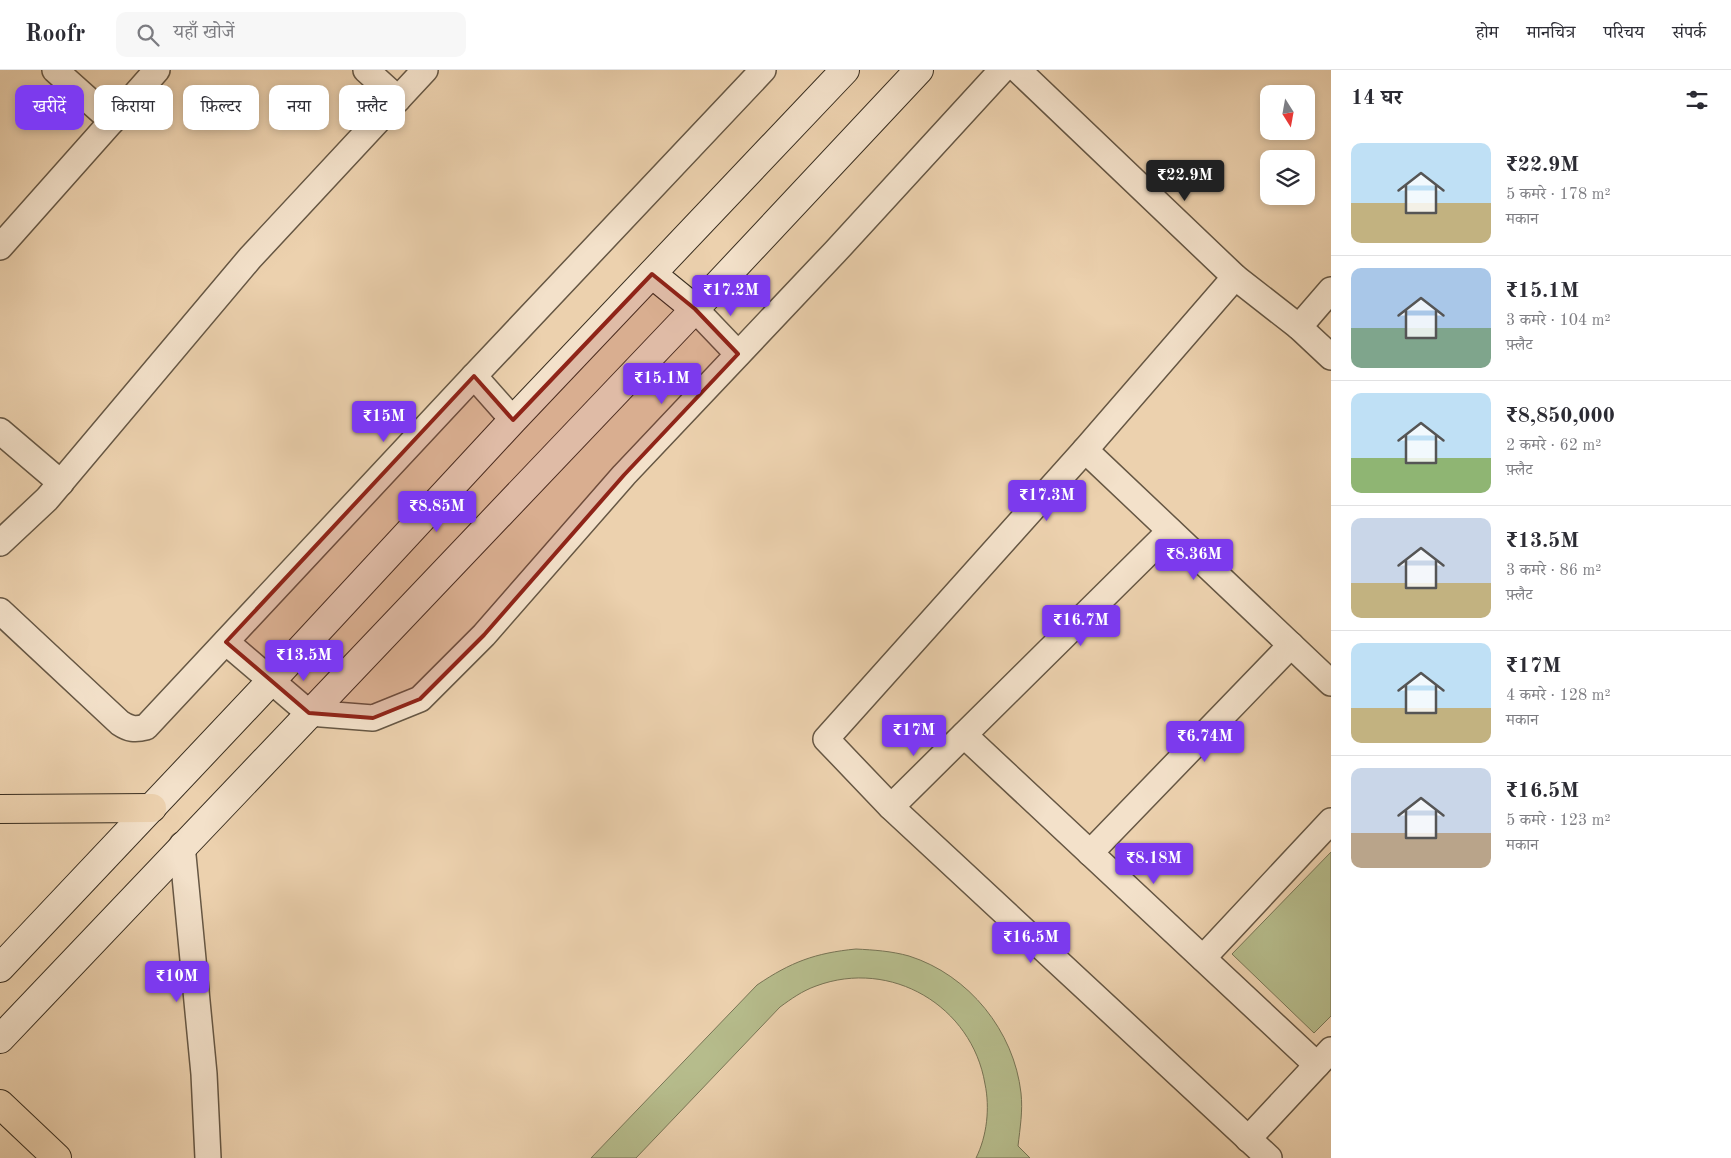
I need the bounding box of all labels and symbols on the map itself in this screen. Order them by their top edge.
north arrow [1260,85,1315,140]
pin: ₹22.9M [1144,160,1226,202]
pin: ₹17.2M [690,274,772,317]
pin: ₹15.1M [621,362,703,405]
pin: ₹15M [354,400,414,443]
pin: ₹17.3M [1006,480,1088,522]
pin: ₹8.85M [396,490,478,533]
pin: ₹8.36M [1153,538,1235,581]
pin: ₹16.7M [1040,604,1122,647]
pin: ₹13.5M [263,640,345,682]
pin: ₹17M [884,714,944,757]
pin: ₹6.74M [1164,720,1246,763]
pin: ₹8.18M [1113,842,1195,885]
pin: ₹16.5M [990,922,1072,964]
pin: ₹10M [147,960,207,1003]

